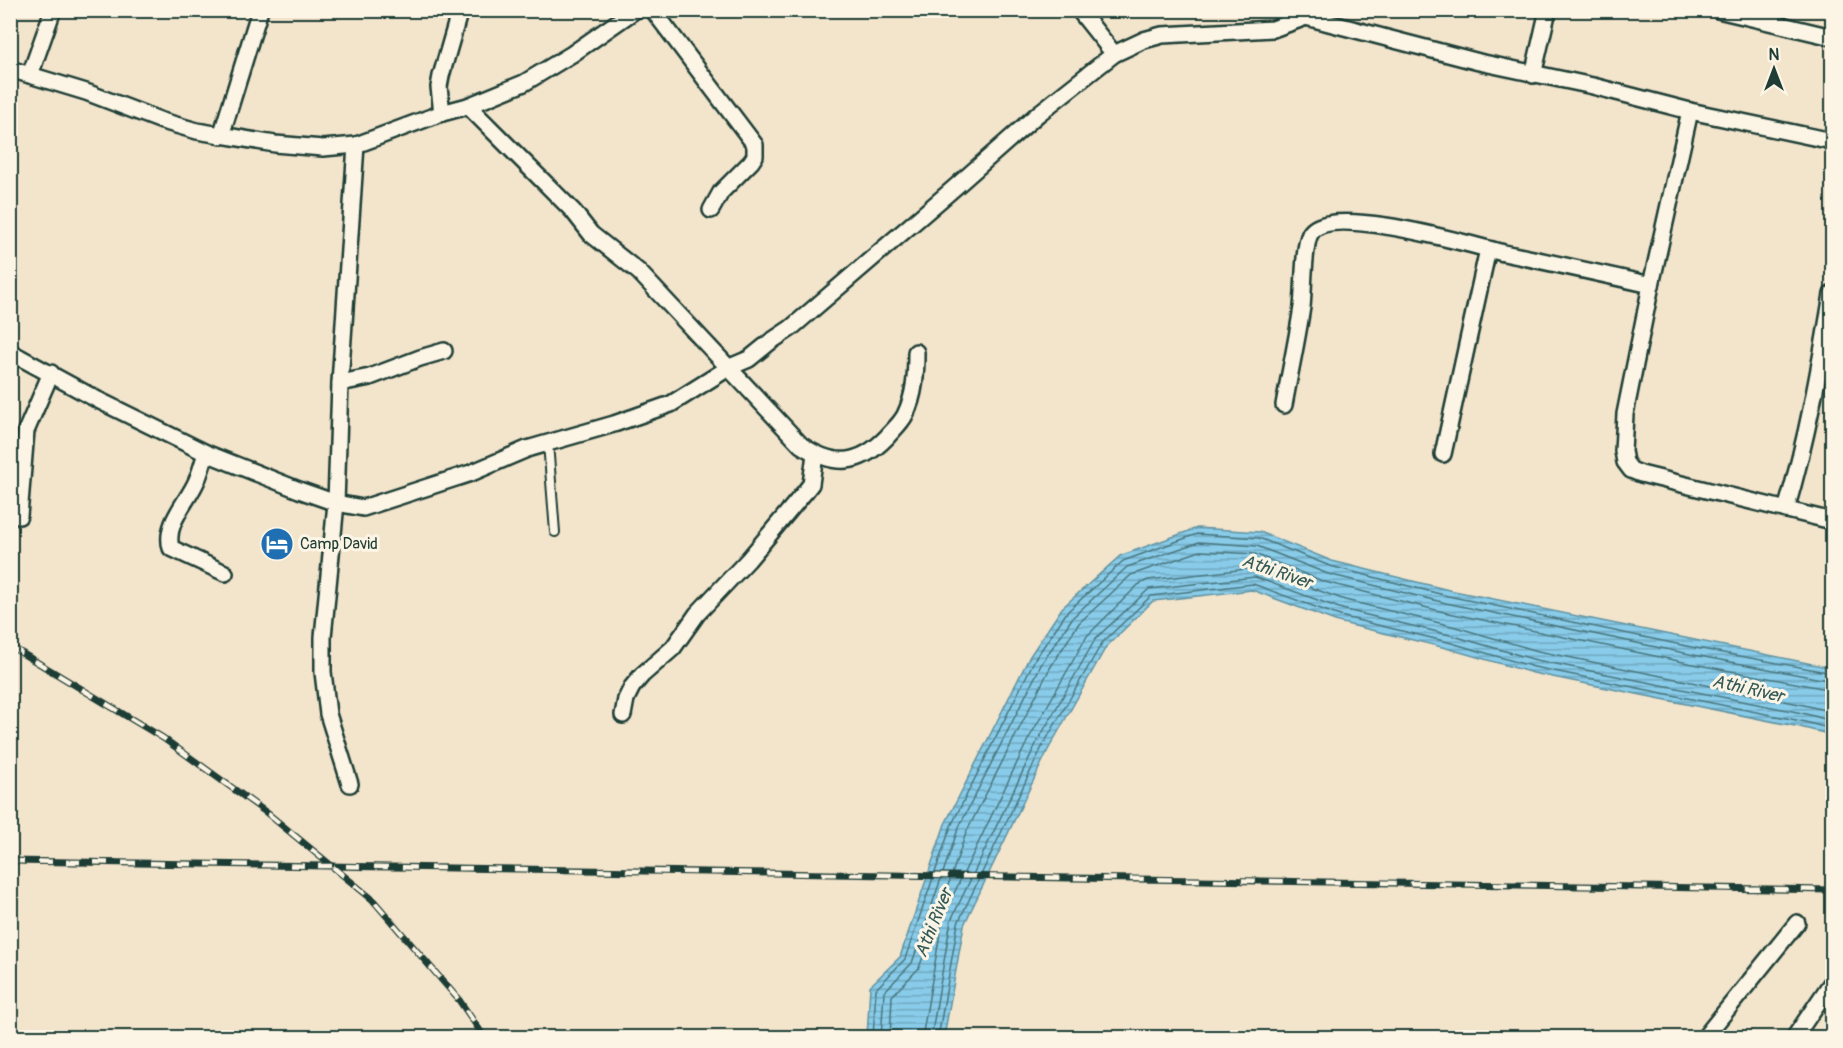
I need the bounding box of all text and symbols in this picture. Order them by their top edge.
north arrow [1744,39,1804,99]
text: N [1769,45,1780,65]
hotel icon: Camp David [259,526,295,562]
place label: Camp David [300,534,378,554]
water label: Athi River [1239,549,1317,595]
water label: Athi River [1710,670,1788,709]
water label: Athi River [910,883,959,961]

